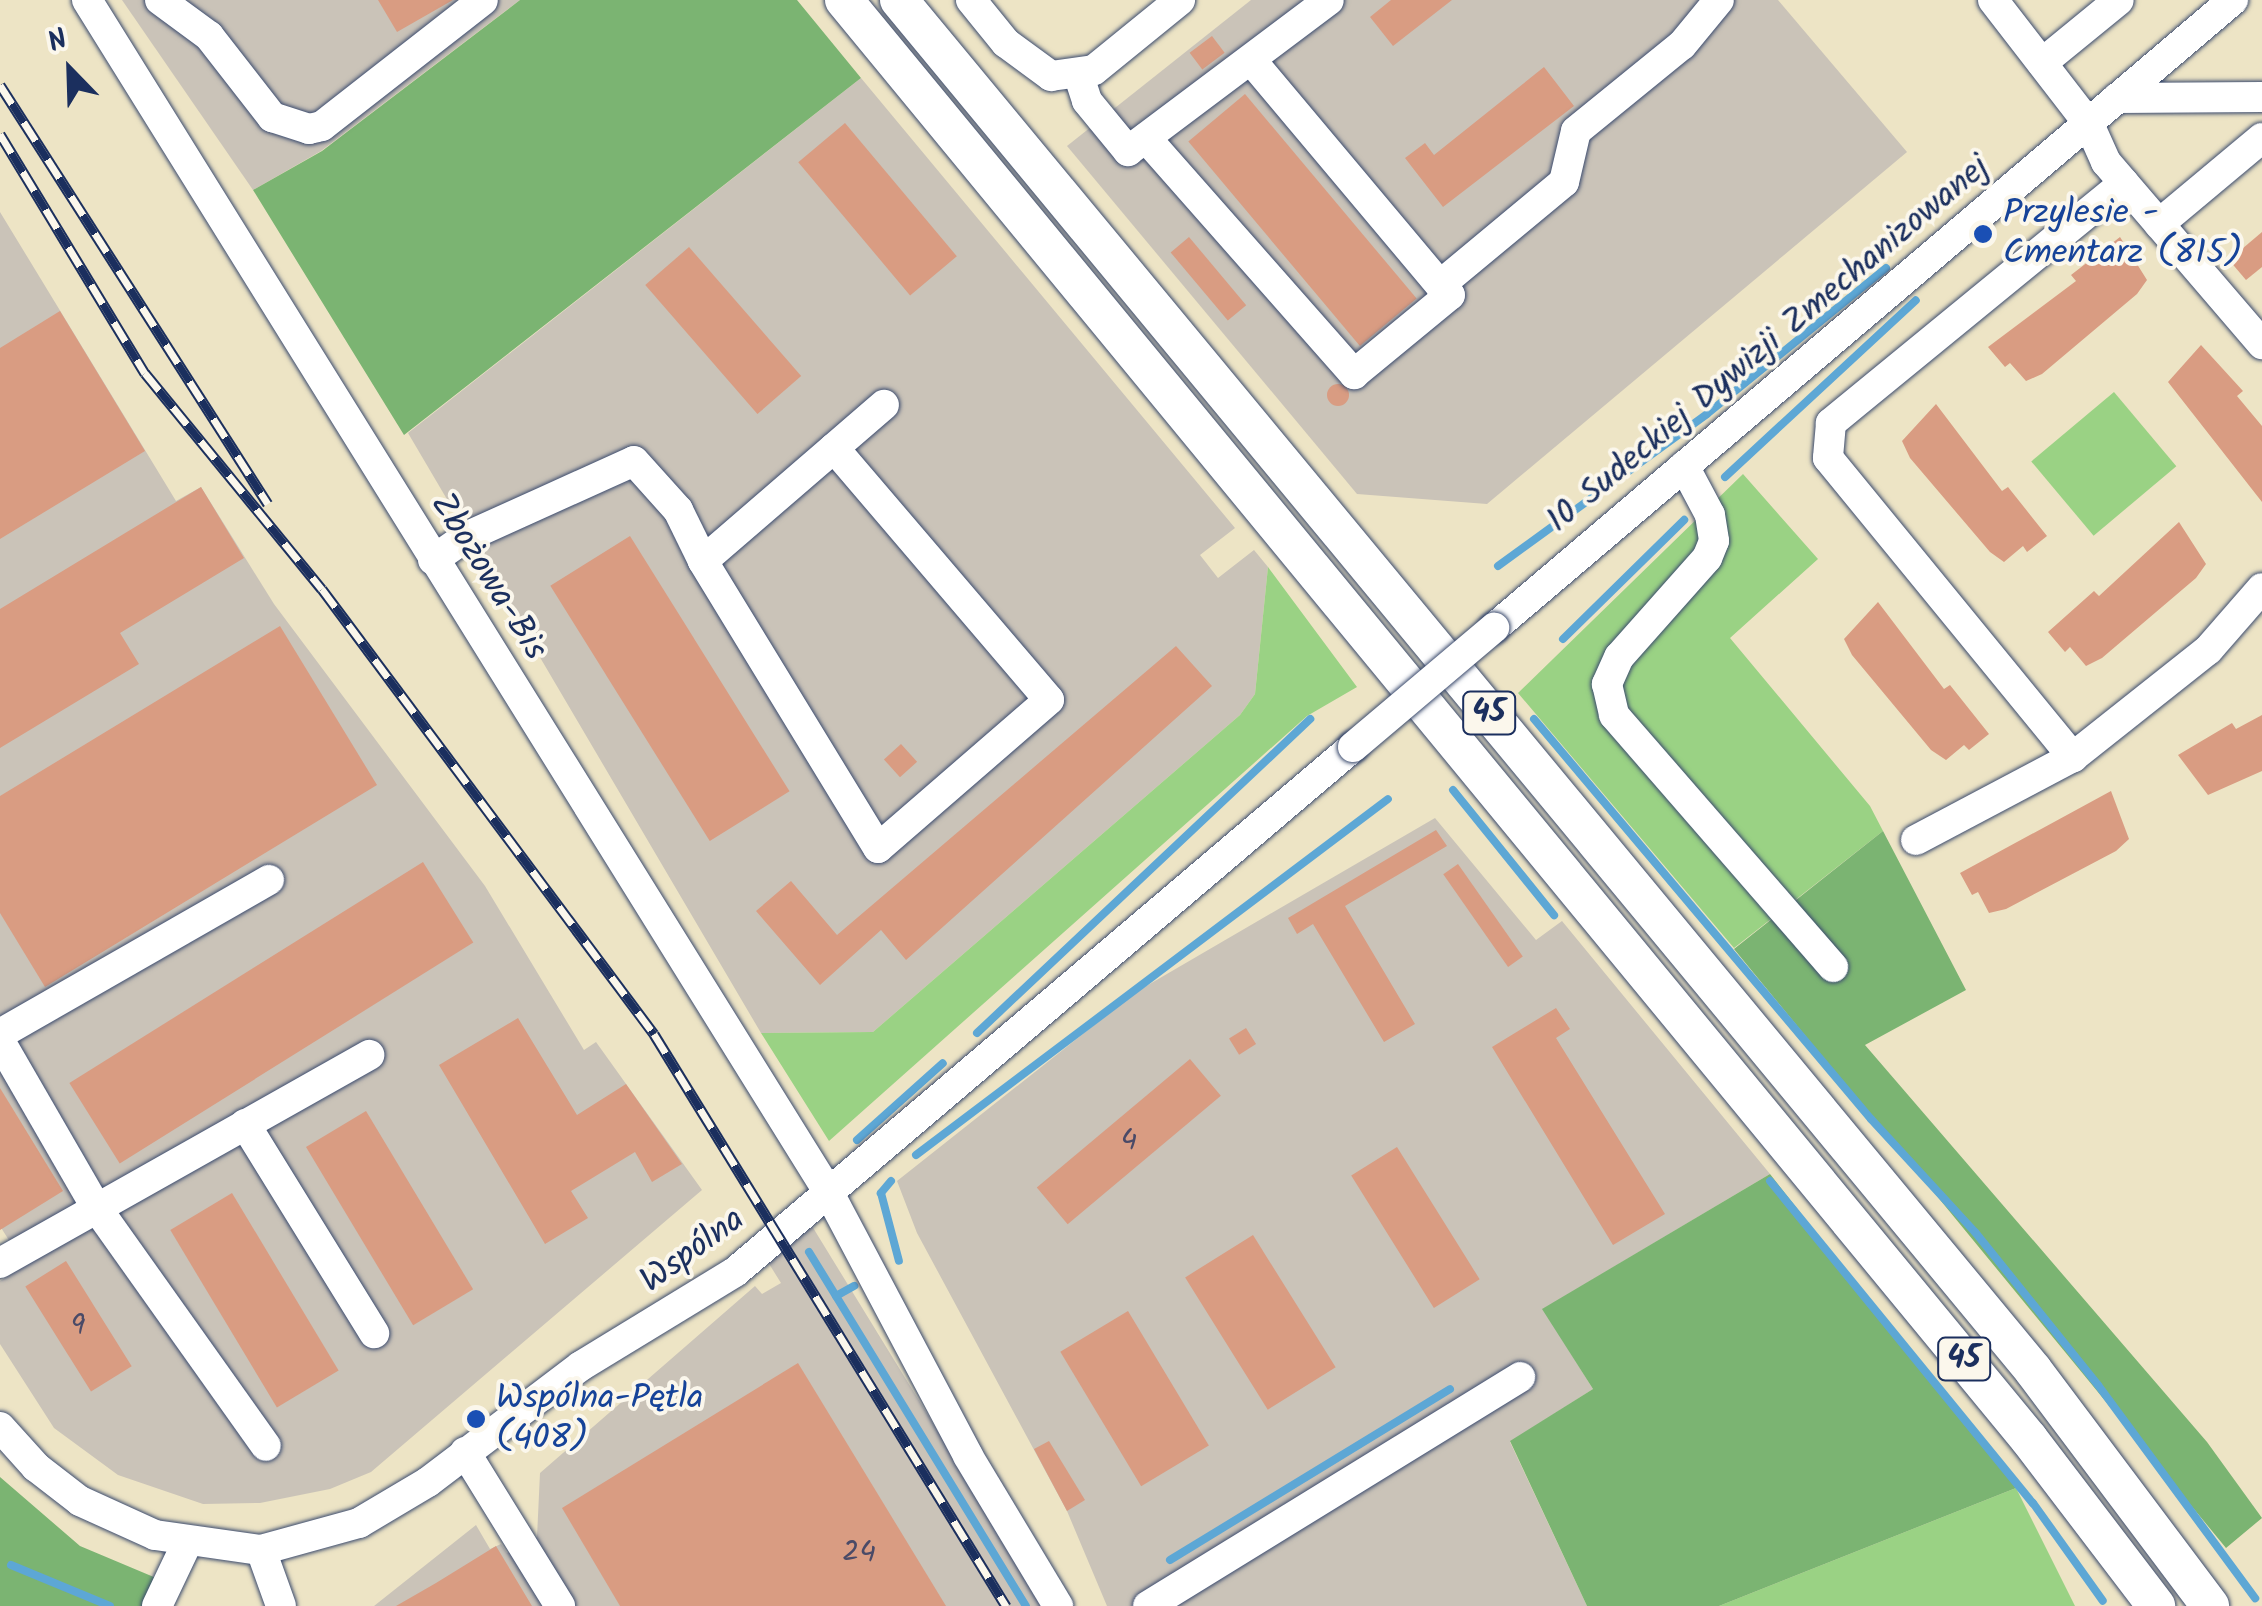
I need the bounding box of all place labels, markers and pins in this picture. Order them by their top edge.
place label: Przylesie - Cmentarz (815) [2003,193,2243,275]
marker: Przylesie - Cmentarz (815) [1972,223,1994,245]
place label: Wspólna-Pętla (408) [496,1378,703,1460]
marker: Wspólna-Pętla (408) [465,1408,487,1430]

